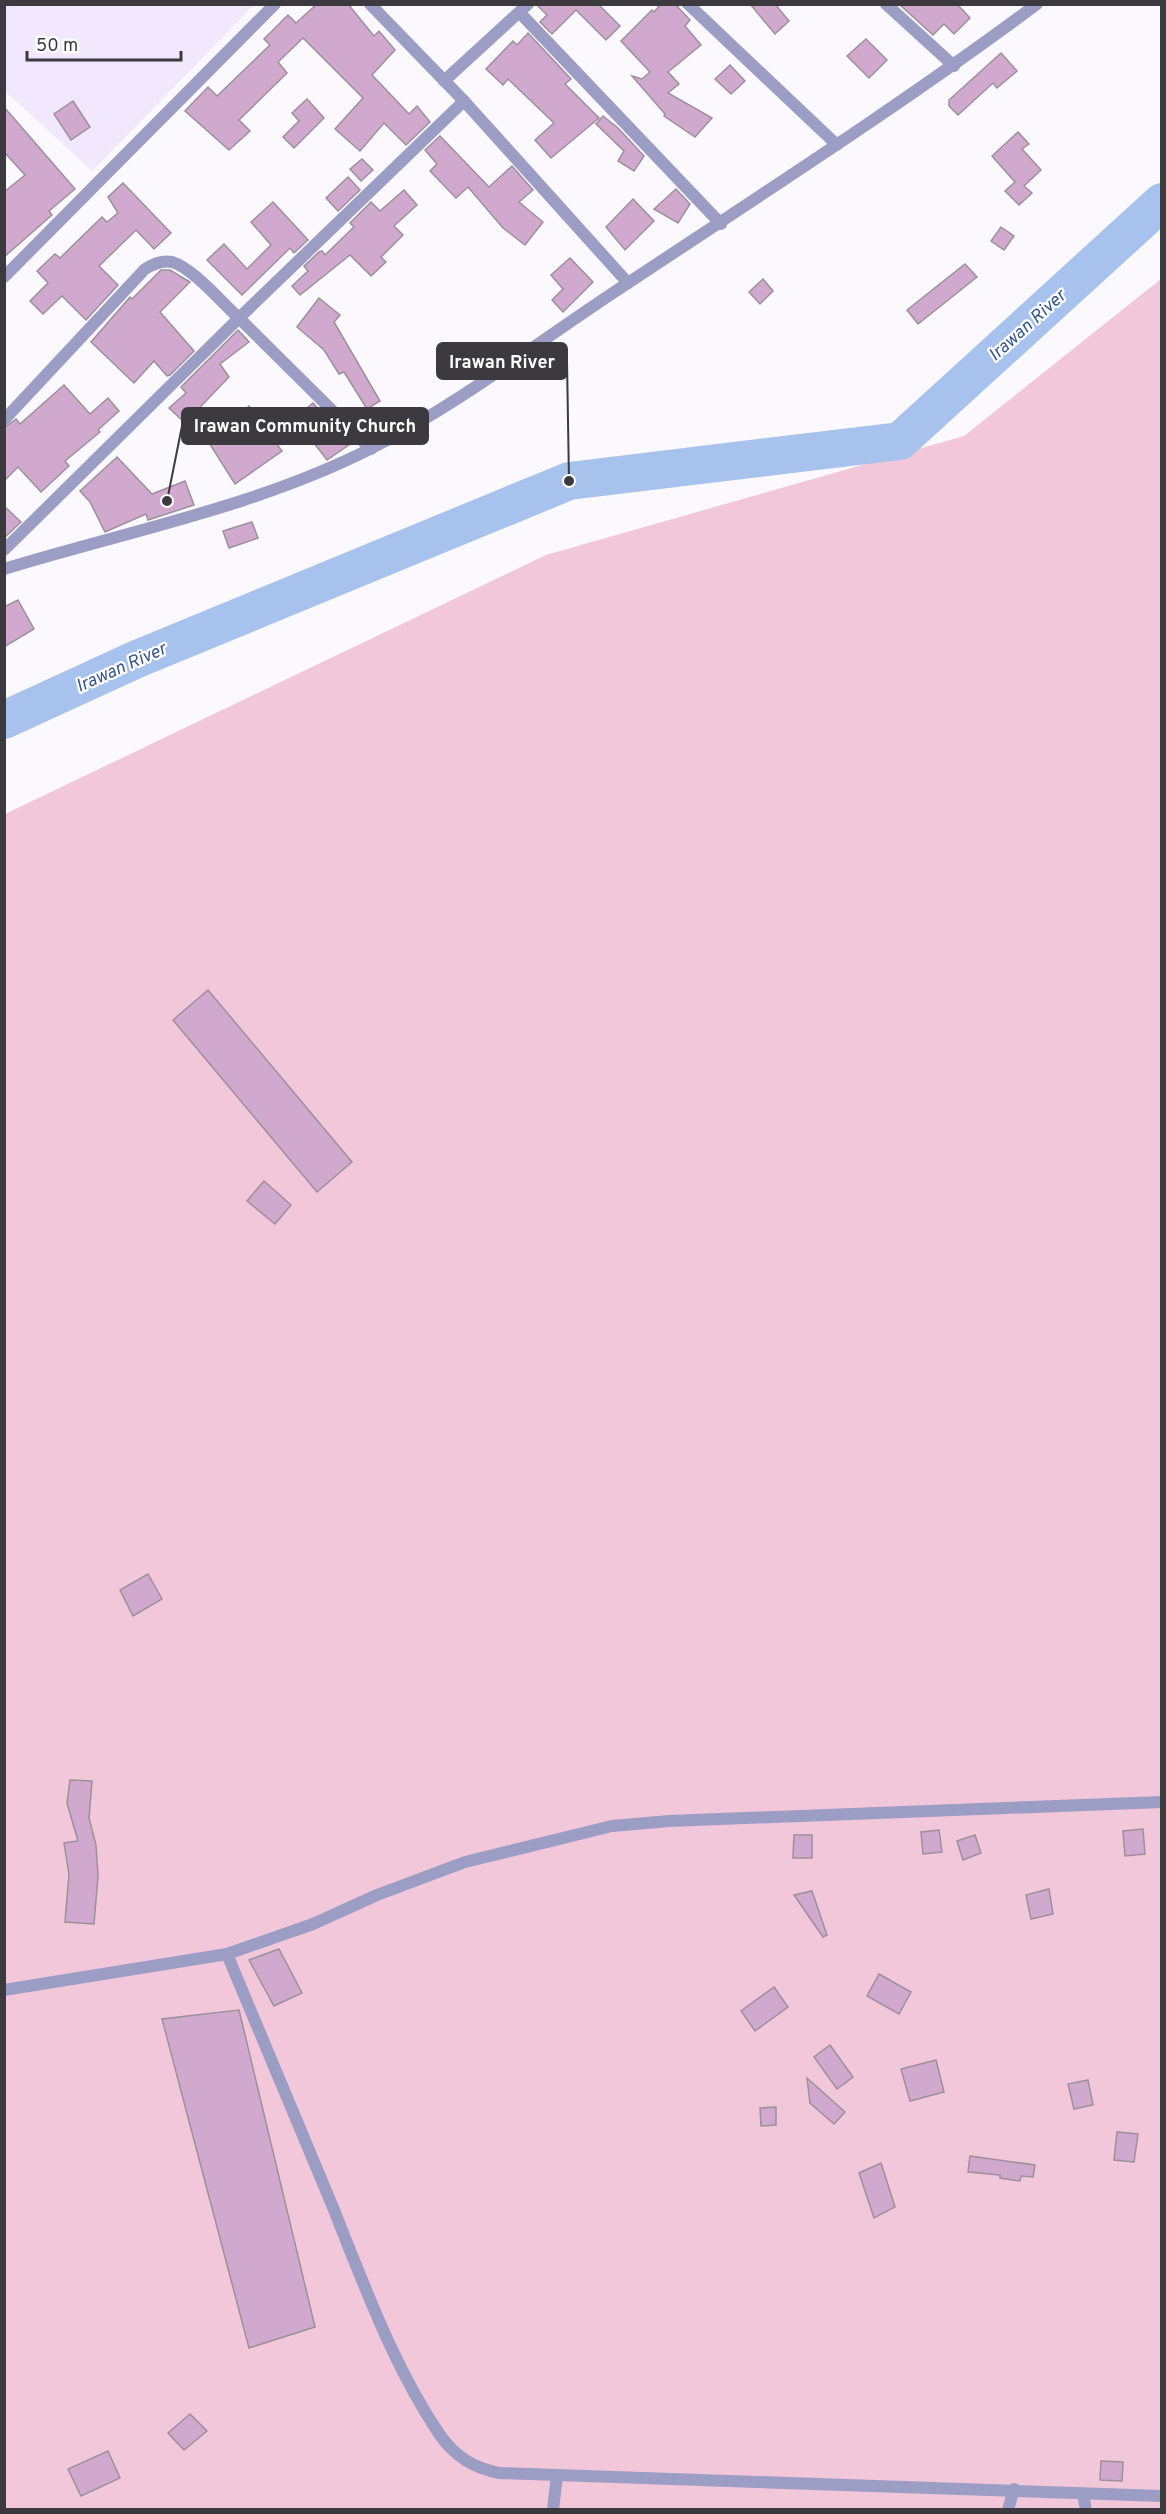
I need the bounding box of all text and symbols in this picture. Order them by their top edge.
scale bar [27,24,182,62]
text: 50 m [36,35,78,58]
water label: Irawan River [984,284,1073,367]
callout: Irawan River [437,343,567,379]
text: Irawan River [449,352,555,375]
callout: Irawan Community Church [182,408,428,444]
text: Irawan Community Church [194,416,416,439]
water label: Irawan River [73,637,172,699]

